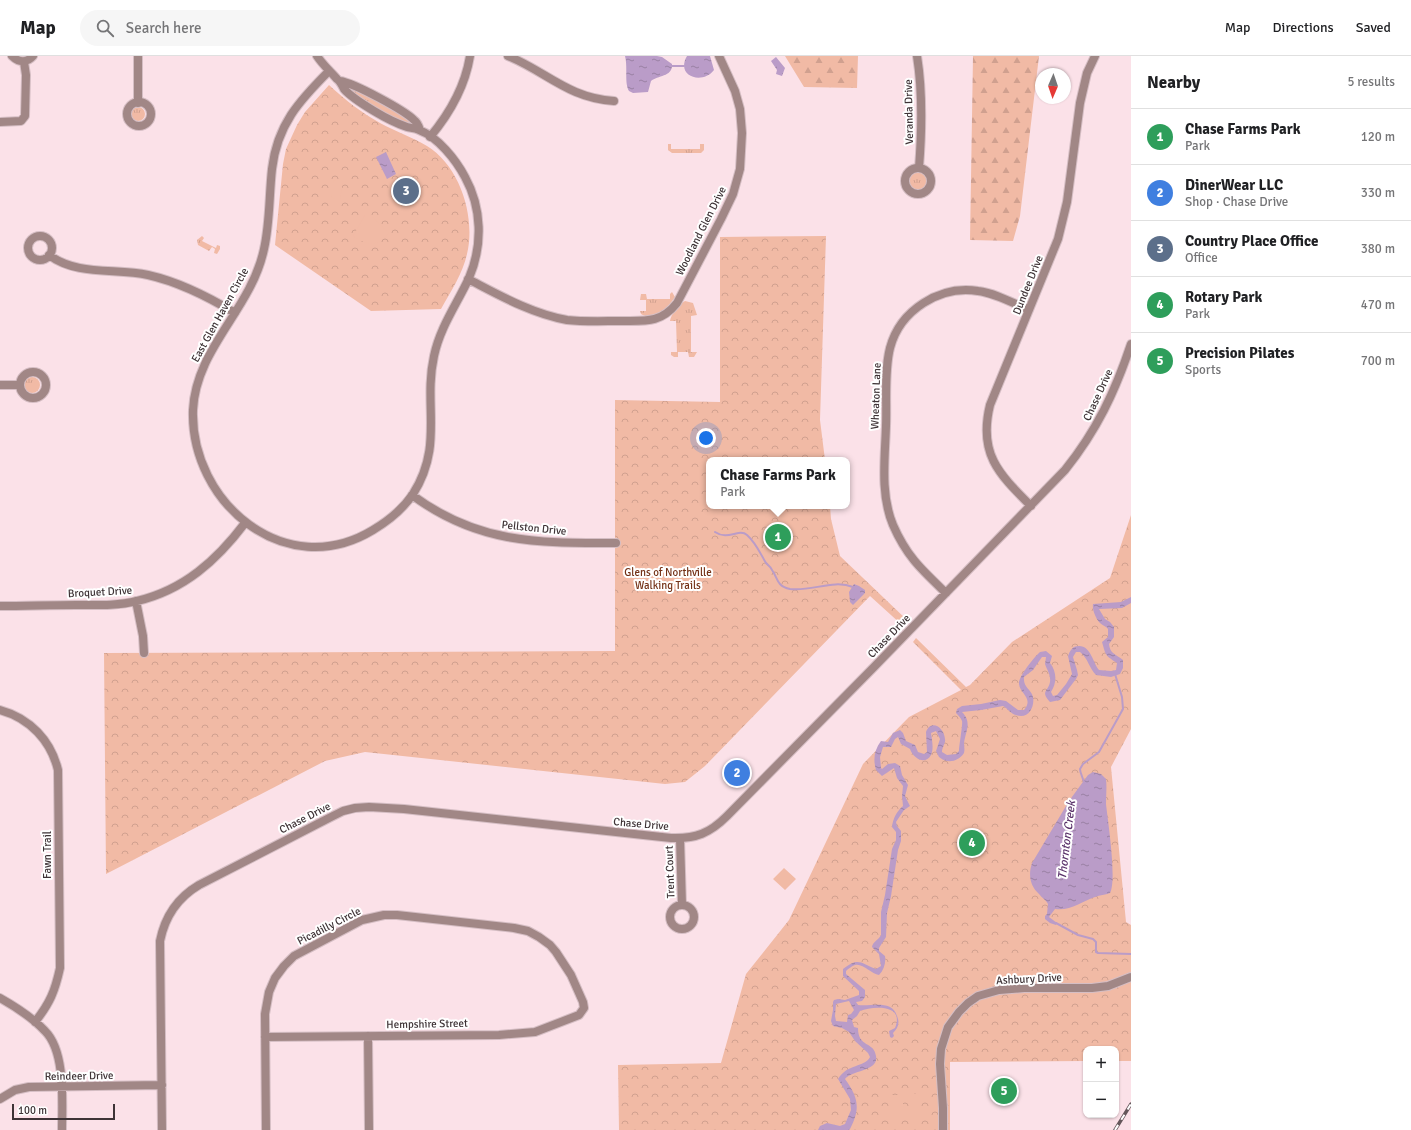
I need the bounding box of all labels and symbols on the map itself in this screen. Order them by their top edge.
north arrow [1035,68,1071,104]
street label: Veranda Drive [902,79,916,145]
pin: 3 [393,176,419,206]
street label: Woodland Glen Drive [673,184,729,278]
street label: Dundee Drive [1010,253,1046,317]
street label: East Glen Haven Circle [189,266,251,364]
street label: Wheaton Lane [868,362,884,430]
street label: Chase Drive [1080,367,1116,423]
your location [696,428,716,448]
street label: Pellston Drive [501,518,567,538]
pin: 1 [765,522,791,552]
park label: Glens of Northville Walking Trails [624,566,712,592]
street label: Broquet Drive [68,584,132,600]
street label: Chase Drive [865,612,913,660]
pin: 2 [724,758,750,788]
water label: Thornton Creek [1055,799,1079,880]
street label: Chase Drive [277,800,333,836]
street label: Chase Drive [613,815,669,833]
pin: 4 [959,828,985,858]
street label: Fawn Trail [41,831,54,879]
street label: Trent Court [663,845,677,899]
street label: Picadilly Circle [295,904,363,948]
street label: Ashbury Drive [996,971,1062,987]
street label: Hempshire Street [386,1017,468,1031]
street label: Reindeer Drive [44,1069,114,1083]
pin: 5 [991,1076,1017,1106]
scale bar [12,1102,115,1121]

